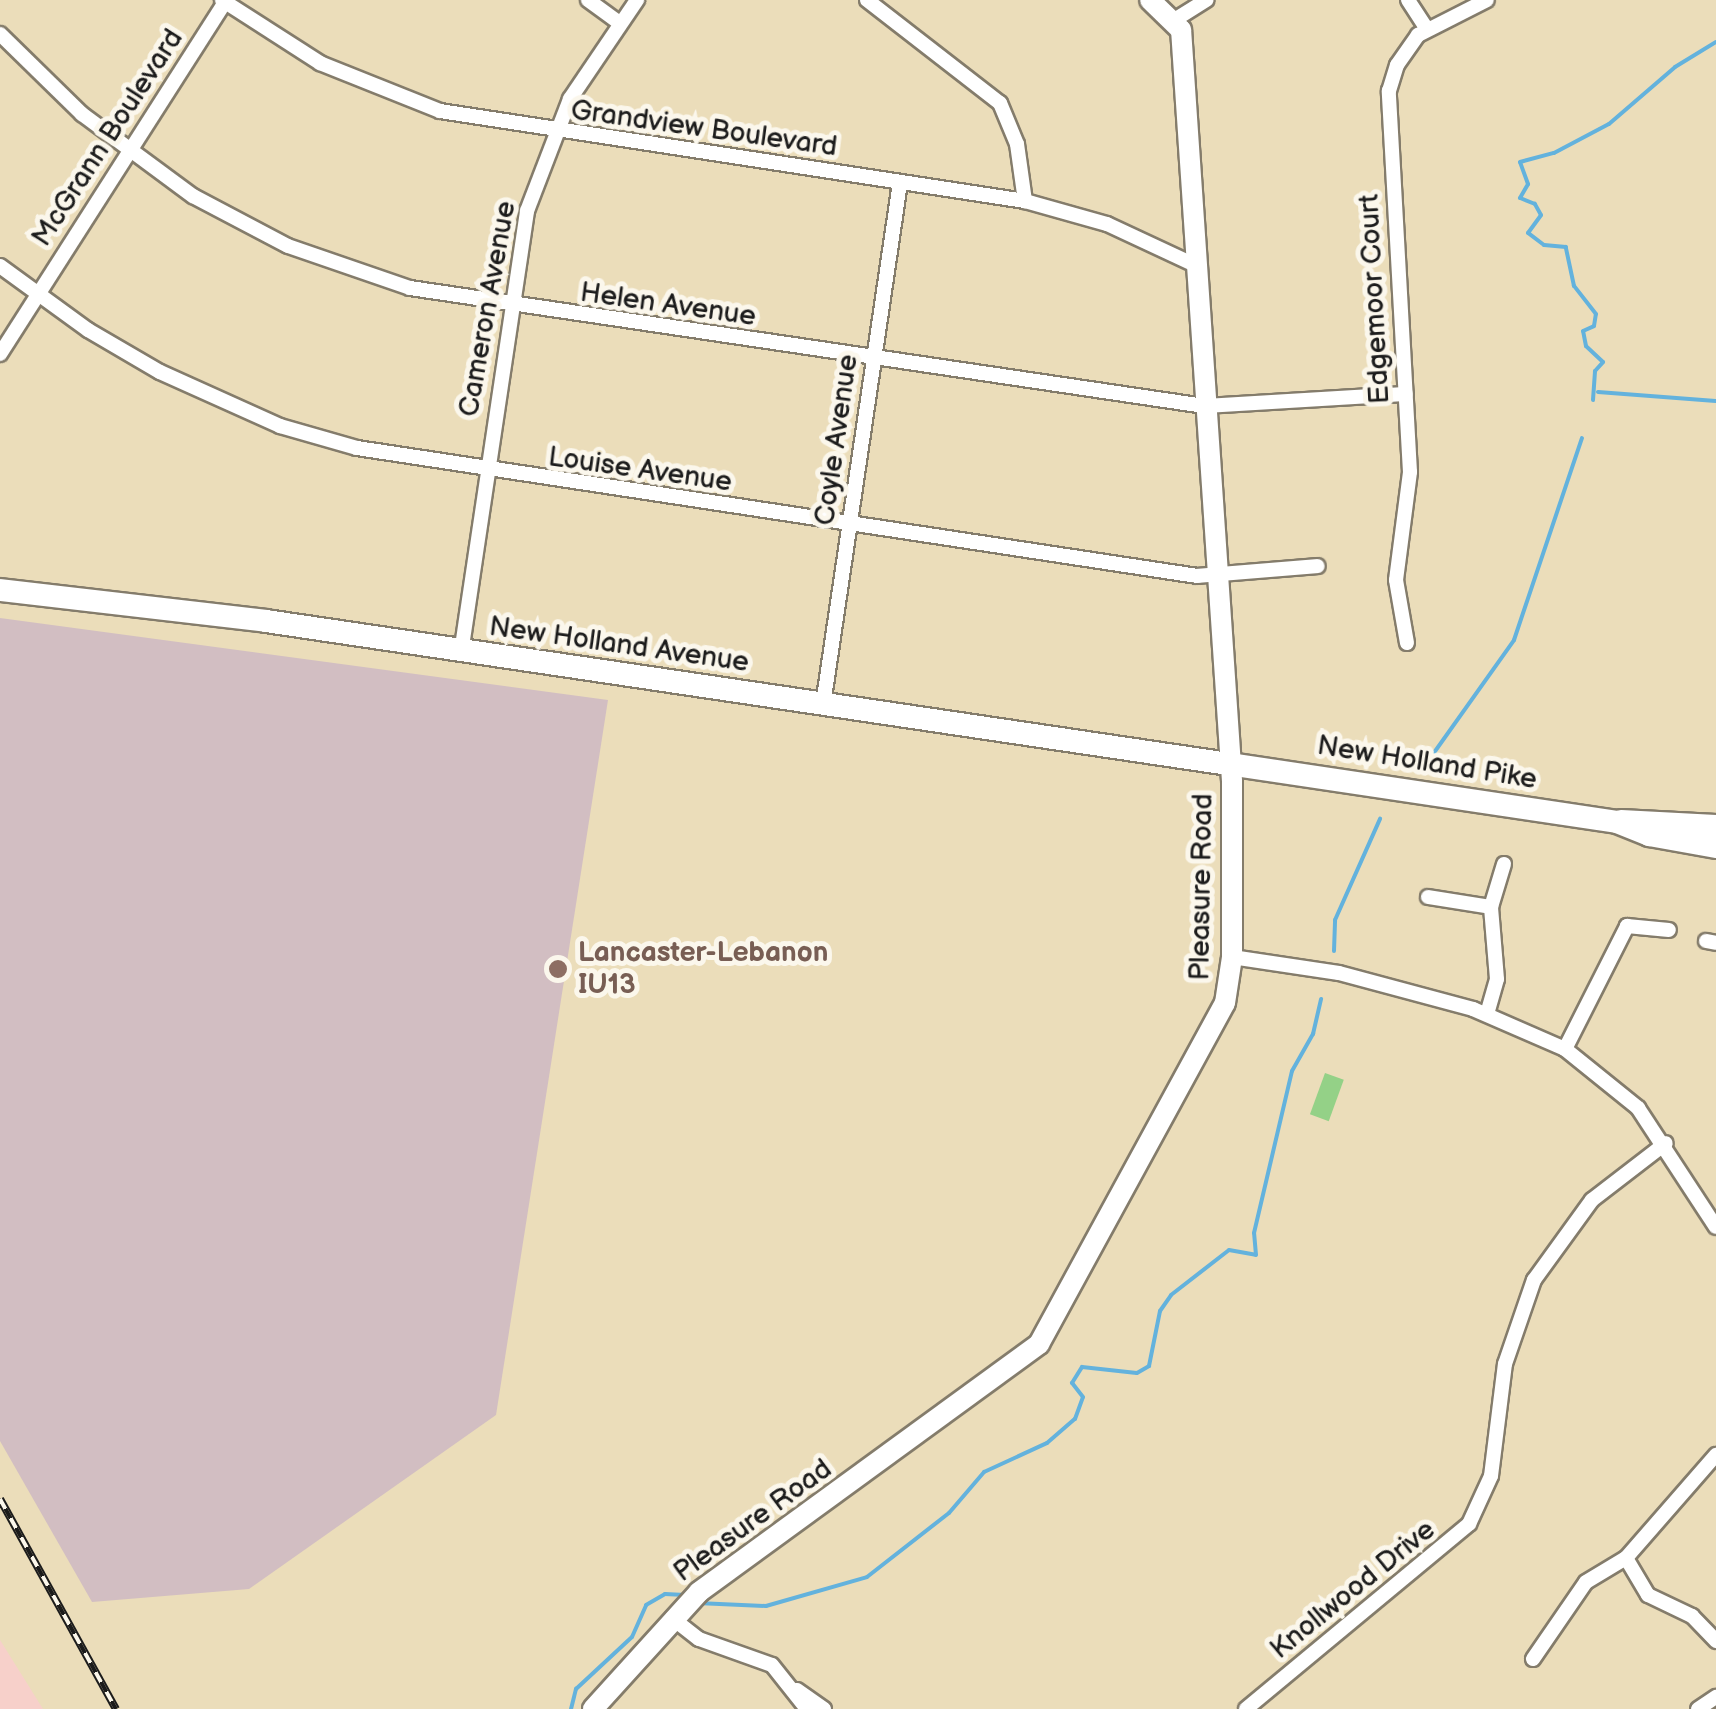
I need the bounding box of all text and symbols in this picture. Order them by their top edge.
street label: McGrann Boulevard [25,23,191,253]
street label: Grandview Boulevard [569,94,839,164]
street label: Edgemoor Court [1353,193,1397,405]
street label: Cameron Avenue [453,199,523,419]
street label: Helen Avenue [578,276,758,334]
street label: Coyle Avenue [808,352,866,528]
street label: Louise Avenue [546,440,734,500]
street label: New Holland Avenue [487,610,751,680]
street label: New Holland Pike [1315,729,1539,797]
street label: Pleasure Road [1184,793,1220,981]
place label: Lancaster-Lebanon IU13 [578,936,828,1002]
marker: Lancaster-Lebanon IU13 [547,958,569,980]
street label: Pleasure Road [667,1452,839,1590]
street label: Knollwood Drive [1264,1513,1442,1667]

